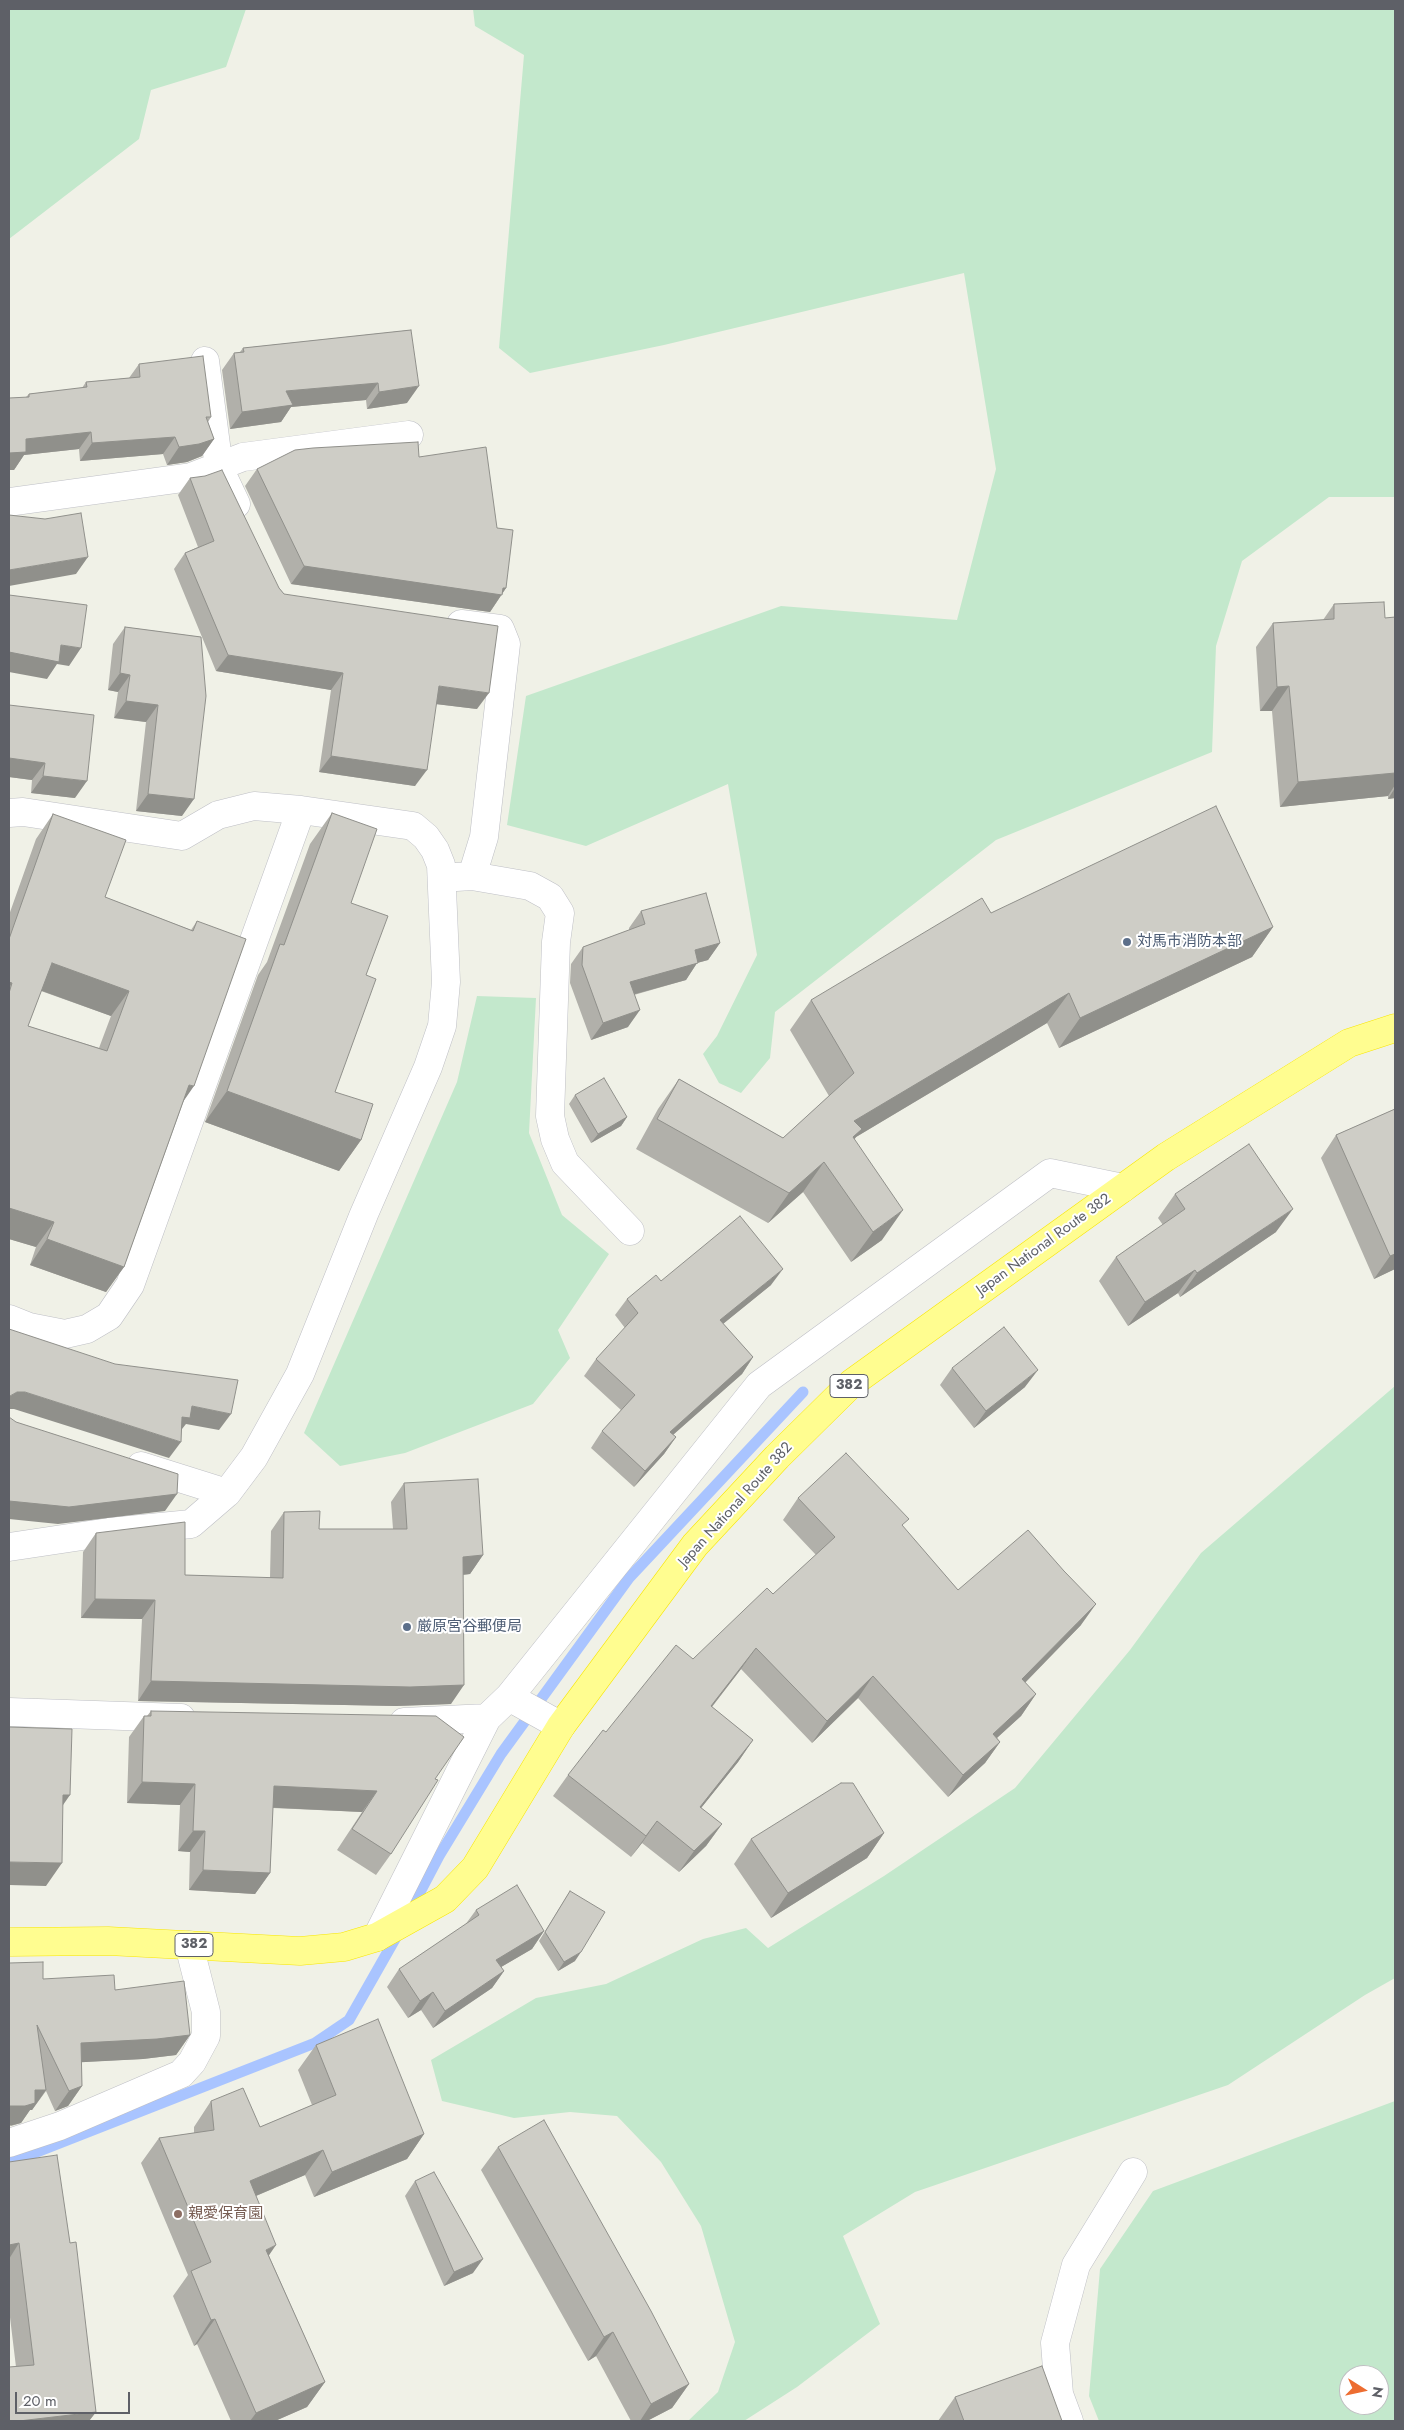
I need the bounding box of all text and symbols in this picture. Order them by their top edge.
place label: 対馬市消防本部 [1137,933,1242,951]
marker: 対馬市消防本部 [1121,936,1133,948]
street label: Japan National Route 382 [973,1190,1115,1300]
road number: 382 [830,1374,868,1398]
street label: Japan National Route 382 [675,1439,797,1571]
place label: 厳原宮谷郵便局 [417,1618,522,1636]
marker: 厳原宮谷郵便局 [401,1621,413,1633]
road number: 382 [175,1934,213,1956]
place label: 親愛保育園 [188,2205,263,2223]
marker: 親愛保育園 [172,2208,184,2220]
north arrow [1339,2365,1389,2415]
scale bar [18,2382,132,2414]
text: N [1367,2385,1389,2400]
text: 20 m [23,2390,57,2412]

